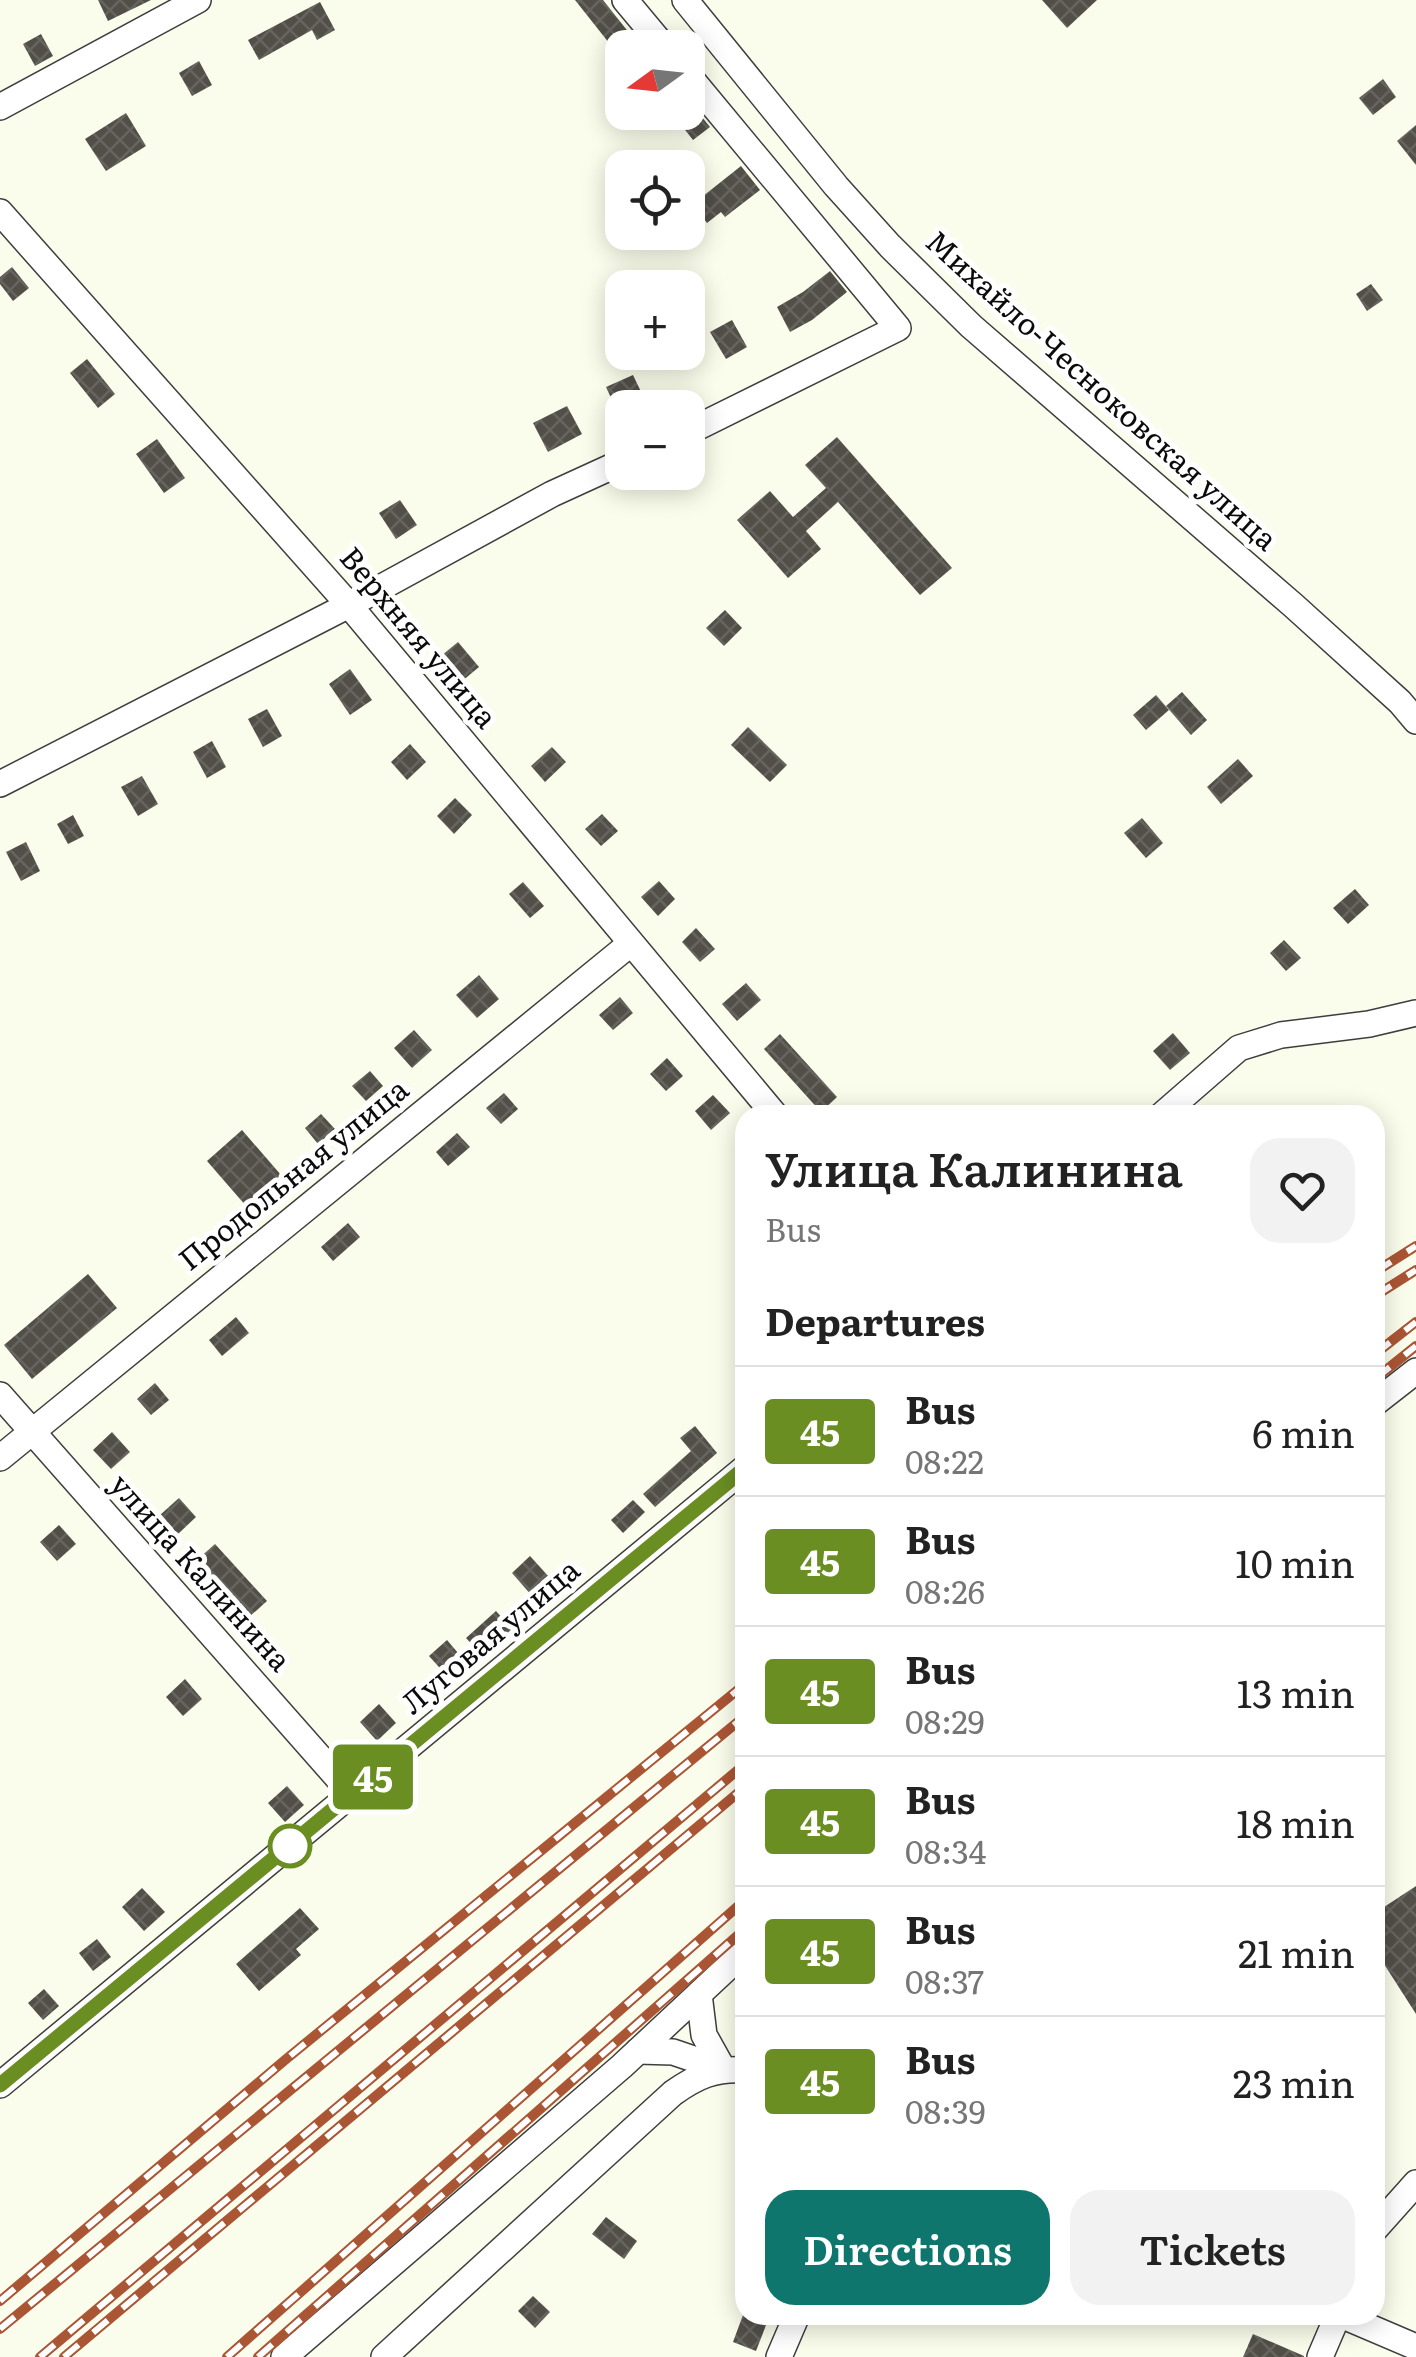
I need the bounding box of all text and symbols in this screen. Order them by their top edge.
north arrow [605,30,705,130]
map controls [605,30,705,490]
button: locate [605,150,705,250]
street label: Михайло-Чесноковская улица [917,219,1289,560]
button: + [605,270,705,370]
button: − [605,390,705,490]
street label: Верхняя улица [331,536,510,737]
street label: Продольная улица [168,1066,417,1279]
text: Улица Калинина [765,1131,1183,1202]
button: heart [1250,1138,1355,1243]
text: Bus [765,1204,821,1252]
text: Departures [765,1291,985,1348]
text: Bus [905,1379,976,1436]
text: 6 min [1252,1403,1355,1460]
text: 45 [800,1405,840,1457]
text: 08:22 [905,1436,984,1484]
street label: улица Калинина [101,1462,304,1680]
text: Bus [905,1509,976,1566]
text: 10 min [1235,1533,1355,1590]
text: 45 [800,1535,840,1587]
street label: Луговая улица [390,1546,589,1723]
text: 08:26 [905,1566,985,1614]
text: Bus [905,1639,976,1696]
text: 13 min [1237,1663,1355,1720]
text: 45 [800,1665,840,1717]
text: 08:29 [905,1696,984,1744]
line badge: 45 [328,1744,418,1810]
text: 45 [353,1751,393,1803]
text: Bus [905,1769,976,1826]
text: 18 min [1236,1793,1355,1850]
text: 45 [800,1795,840,1847]
unlabelled marker [269,1825,311,1867]
text: 08:34 [905,1826,986,1874]
text: Bus [905,1899,976,1956]
text: 21 min [1238,1923,1355,1980]
text: 45 [800,1925,840,1977]
text: 08:37 [905,1956,984,2004]
text: Bus [905,2029,976,2086]
text: 23 min [1233,2053,1355,2110]
text: 45 [800,2055,840,2107]
text: 08:39 [905,2086,986,2134]
button: Directions [765,2190,1050,2305]
button: Tickets [1070,2190,1355,2305]

